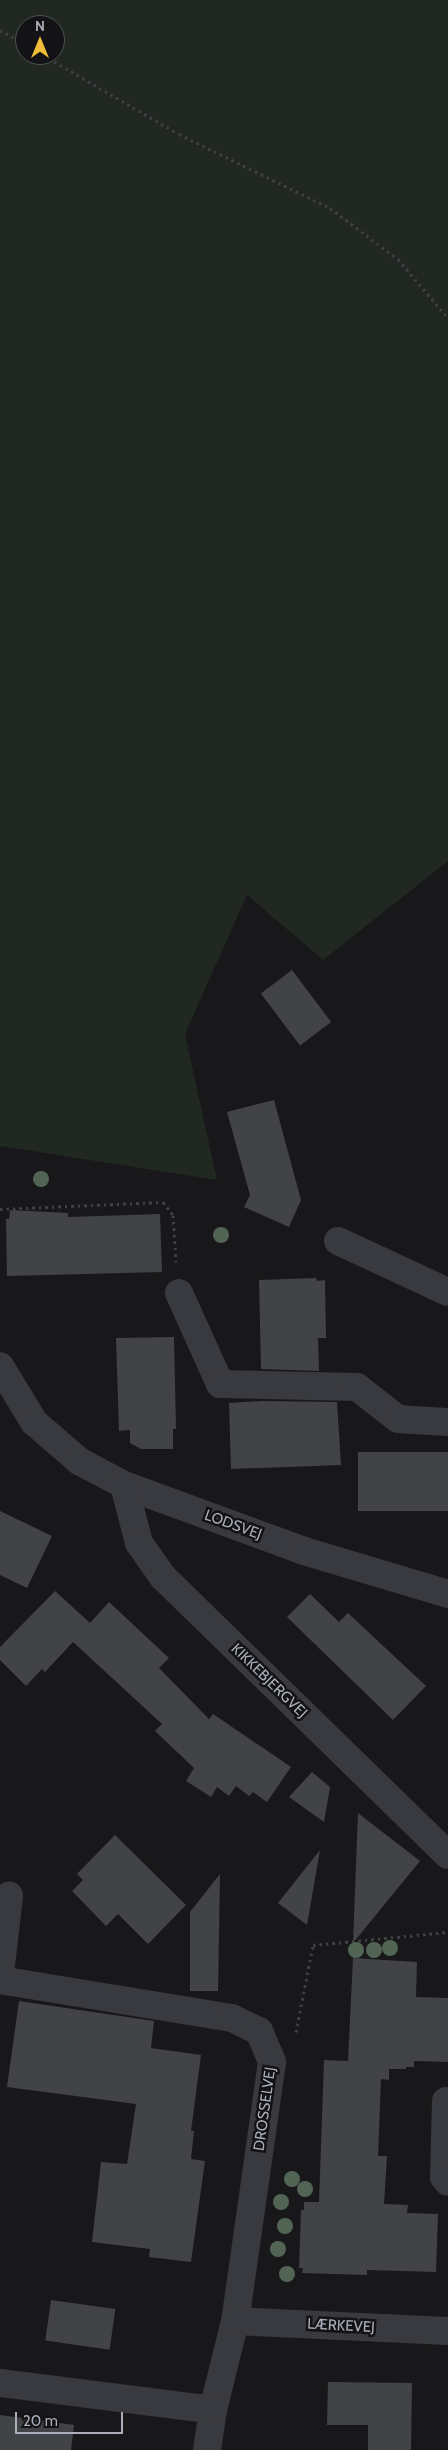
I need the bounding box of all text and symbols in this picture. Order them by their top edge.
north arrow [15,15,65,65]
text: N [35,17,45,35]
street label: LODSVEJ [202,1506,264,1544]
street label: KIKKEBJERGVEJ [227,1640,311,1722]
street label: DROSSELVEJ [250,2066,280,2152]
street label: LÆRKEVEJ [307,2315,375,2337]
scale bar [18,2402,125,2434]
text: 20 m [23,2412,58,2430]

